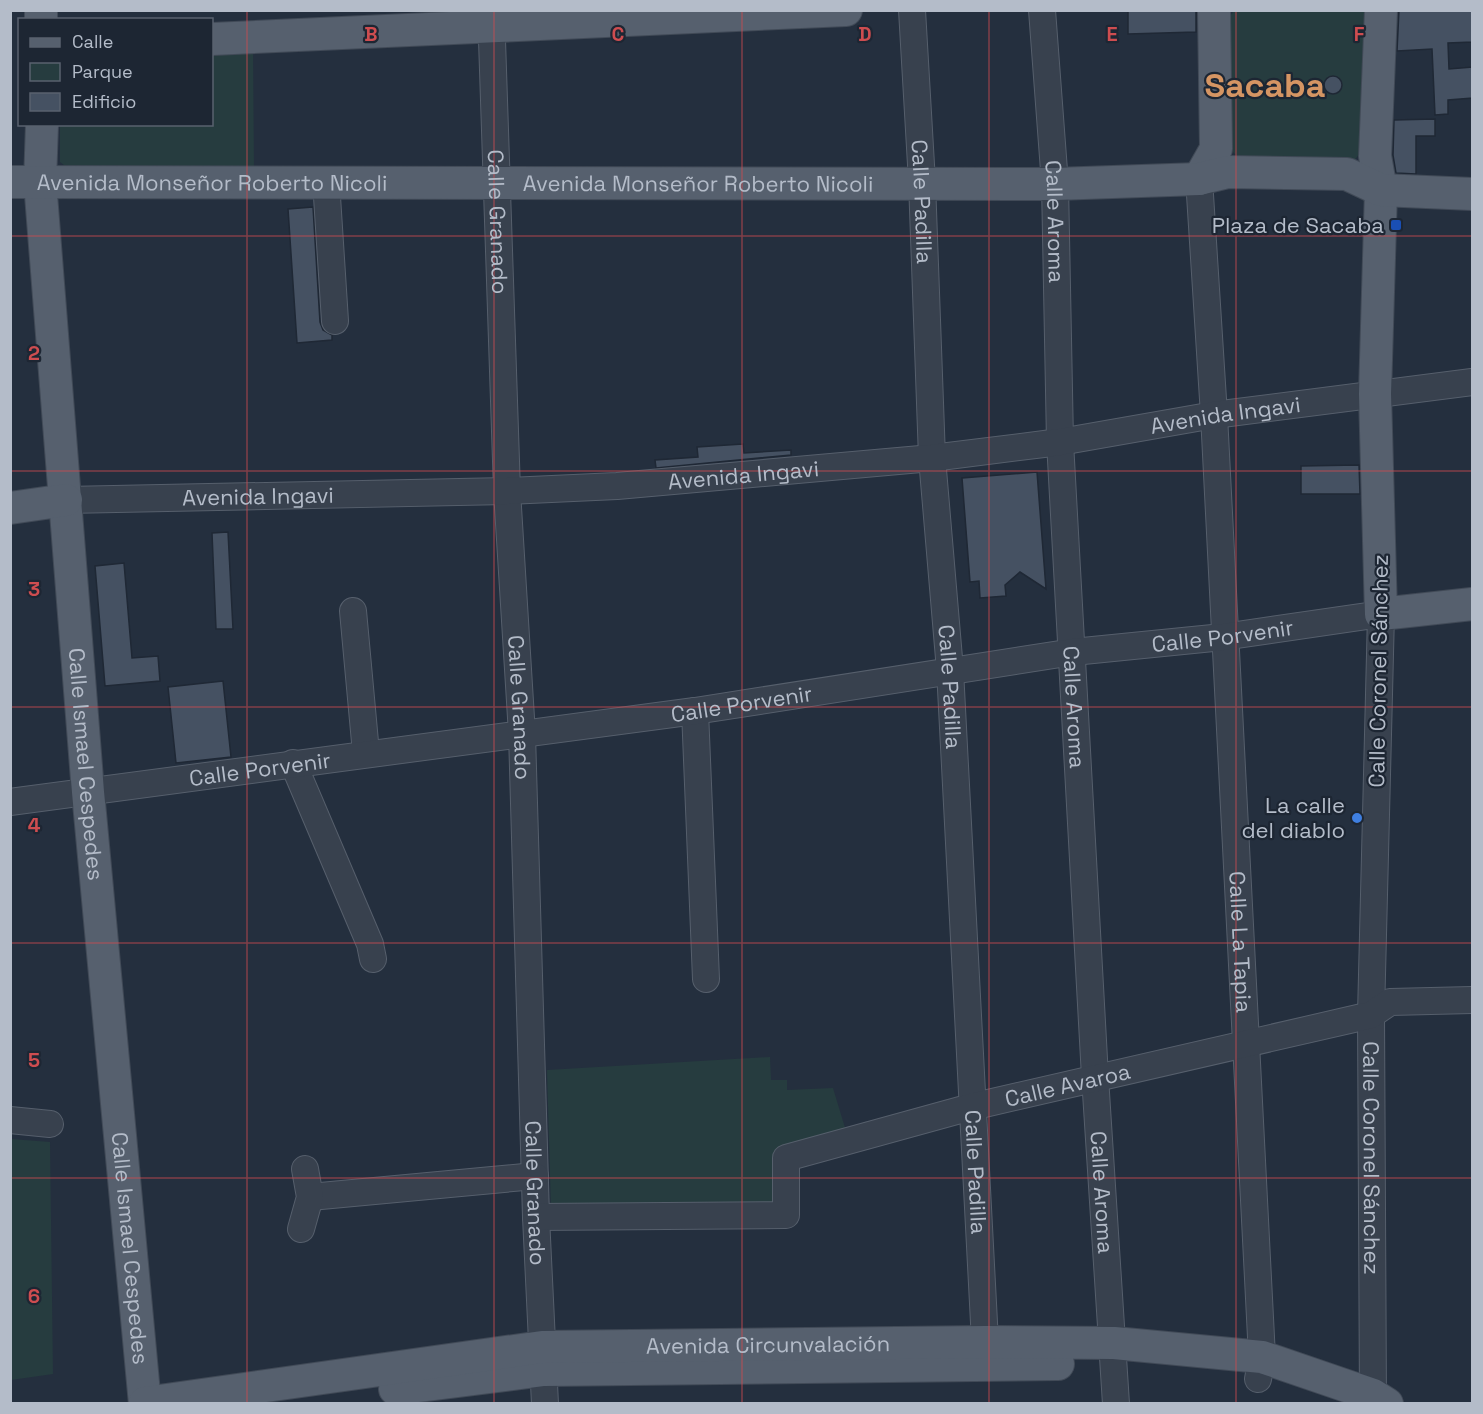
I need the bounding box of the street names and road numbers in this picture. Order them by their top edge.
street label: Calle Padilla [906,139,939,265]
street label: Calle Granado [482,149,514,295]
street label: Calle Aroma [1039,159,1071,284]
street label: Avenida Monseñor Roberto Nicoli [37,168,387,197]
street label: Avenida Monseñor Roberto Nicoli [523,169,873,198]
street label: Avenida Ingavi [1148,390,1302,440]
street label: Avenida Ingavi [667,454,820,495]
street label: Avenida Ingavi [182,481,334,512]
street label: Calle Coronel Sánchez [1362,554,1394,788]
street label: Calle Porvenir [1150,613,1295,658]
street label: Calle Padilla [932,623,968,750]
street label: Calle Granado [502,634,537,780]
street label: Calle Aroma [1057,645,1092,770]
street label: Calle Ismael Cespedes [63,647,110,882]
street label: Calle Porvenir [669,679,814,728]
street label: Calle Porvenir [187,746,332,792]
street label: Calle La Tapia [1223,870,1258,1014]
street label: Calle Coronel Sánchez [1357,1041,1386,1275]
street label: Calle Avaroa [1002,1057,1133,1113]
street label: Calle Padilla [959,1109,993,1235]
street label: Calle Granado [519,1120,552,1266]
street label: Calle Aroma [1084,1130,1120,1255]
street label: Calle Ismael Cespedes [106,1131,155,1366]
street label: Avenida Circunvalación [646,1329,890,1360]

